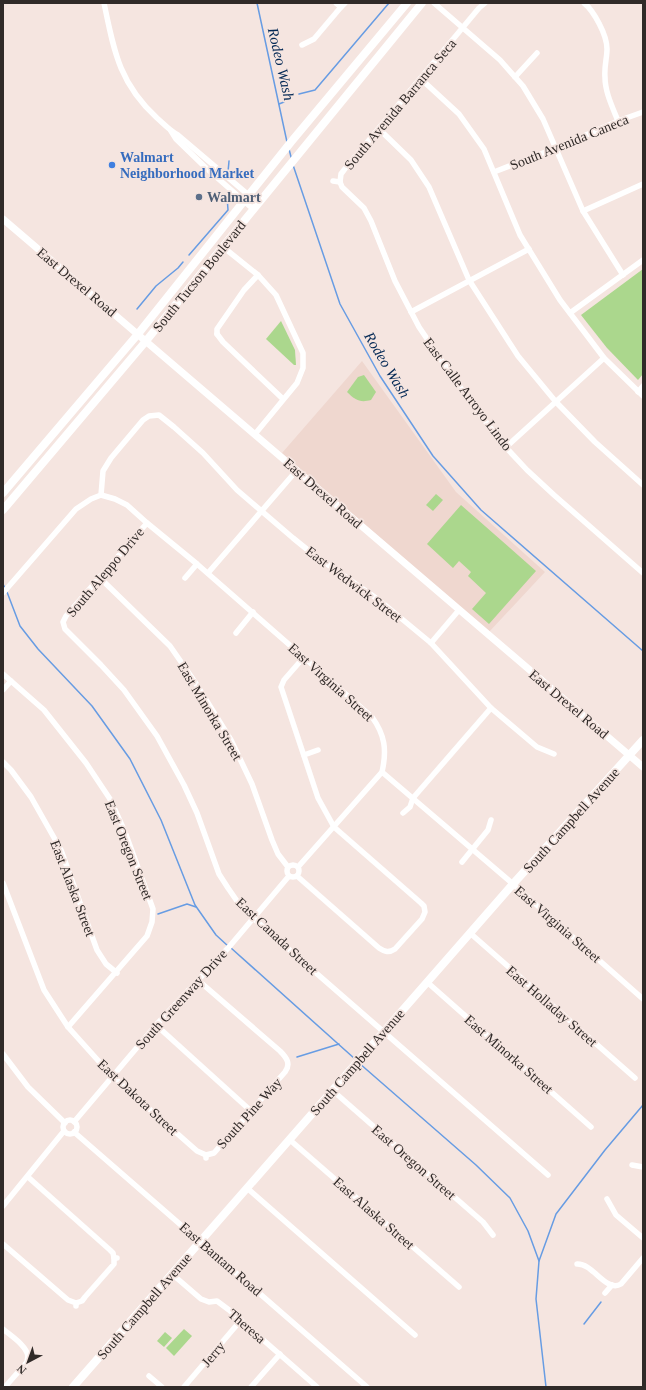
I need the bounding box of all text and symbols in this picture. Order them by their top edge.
water label: Rodeo Wash [265,25,297,102]
street label: South Avenida Barranca Seca [341,35,460,173]
street label: South Avenida Caneca [508,112,631,173]
place label: Walmart Neighborhood Market [120,150,255,181]
marker: Walmart Neighborhood Market [107,160,117,170]
place label: Walmart [207,190,261,205]
marker: Walmart [194,192,204,202]
street label: South Tucson Boulevard [150,218,249,335]
street label: East Drexel Road [34,245,119,320]
water label: Rodeo Wash [361,328,413,401]
street label: East Calle Arroyo Lindo [420,335,515,454]
street label: East Drexel Road [280,455,365,531]
street label: South Aleppo Drive [64,525,147,620]
street label: East Wedwick Street [303,543,405,625]
street label: East Virginia Street [285,640,376,725]
street label: East Minorka Street [174,659,245,763]
street label: East Drexel Road [526,667,611,742]
street label: South Campbell Avenue [520,765,622,876]
street label: East Oregon Street [102,798,155,902]
street label: East Alaska Street [47,838,98,939]
street label: East Virginia Street [512,883,604,966]
street label: East Canada Street [233,895,321,978]
street label: South Greenway Drive [133,946,230,1052]
street label: East Holladay Street [503,963,600,1050]
street label: South Campbell Avenue [307,1006,408,1119]
street label: East Minorka Street [461,1012,556,1097]
street label: East Dakota Street [94,1056,181,1138]
street label: South Pine Way [214,1075,285,1152]
street label: East Oregon Street [369,1122,459,1203]
street label: East Alaska Street [330,1174,417,1253]
street label: East Bantam Road [176,1220,265,1299]
street label: South Campbell Avenue [94,1250,195,1363]
street label: Theresa [225,1306,269,1347]
street label: Jerry [199,1339,228,1370]
north arrow [8,1342,48,1382]
text: N [14,1362,28,1377]

